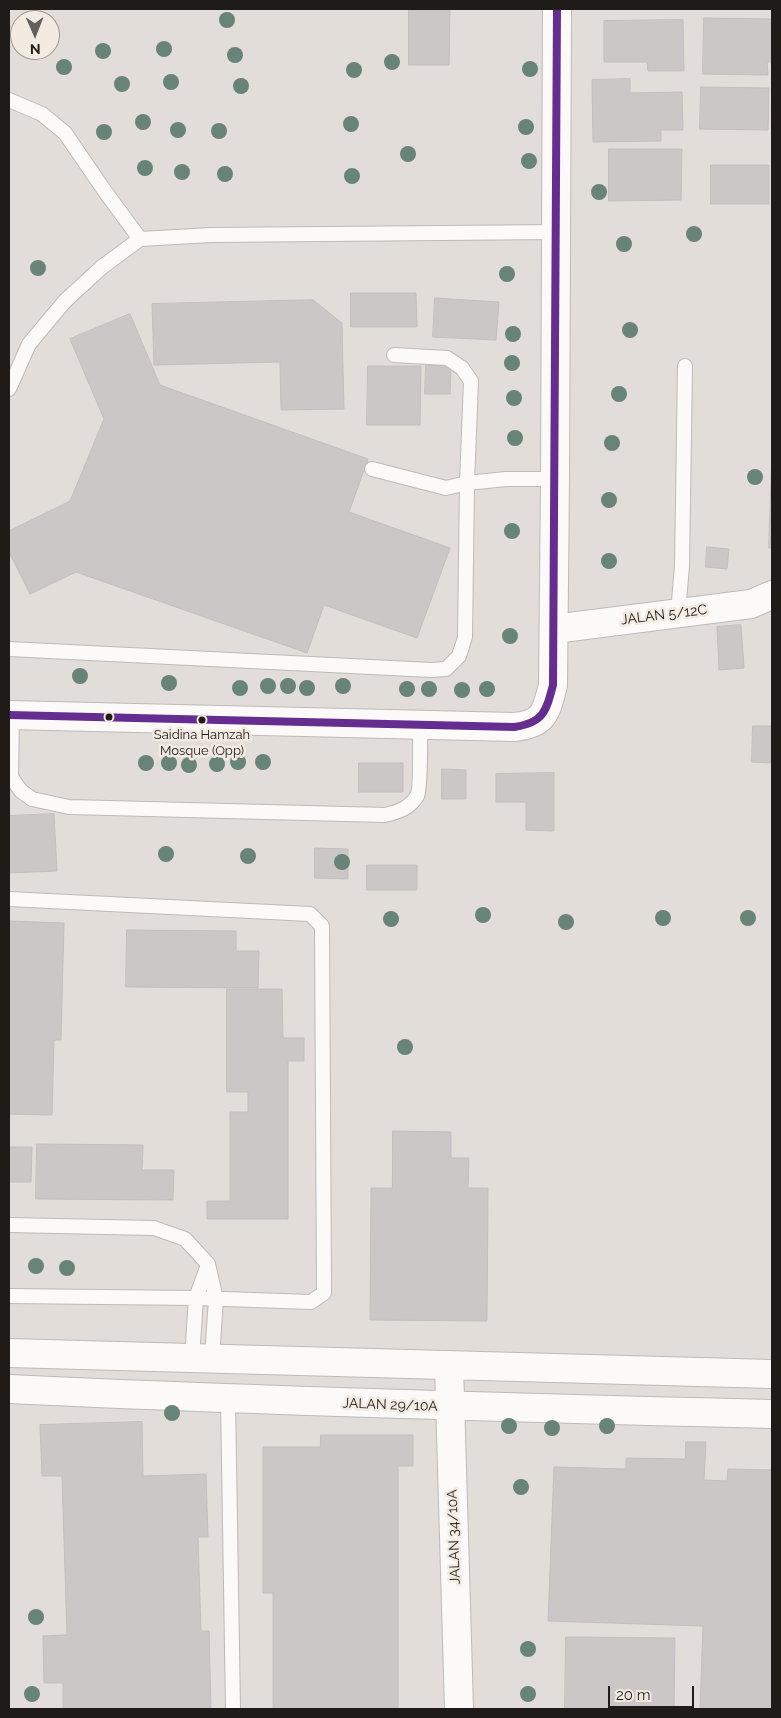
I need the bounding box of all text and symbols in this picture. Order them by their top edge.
north arrow [10,10,60,60]
text: N [30,41,41,57]
street label: JALAN 5/12C [620,601,708,629]
unlabelled marker [104,712,114,722]
marker: Saidina Hamzah Mosque (Opp) [197,715,207,725]
place label: Saidina Hamzah Mosque (Opp) [154,727,250,758]
street label: JALAN 29/10A [342,1395,438,1415]
street label: JALAN 34/10A [444,1489,464,1585]
scale bar [611,1676,697,1708]
text: 20 m [616,1686,651,1704]

